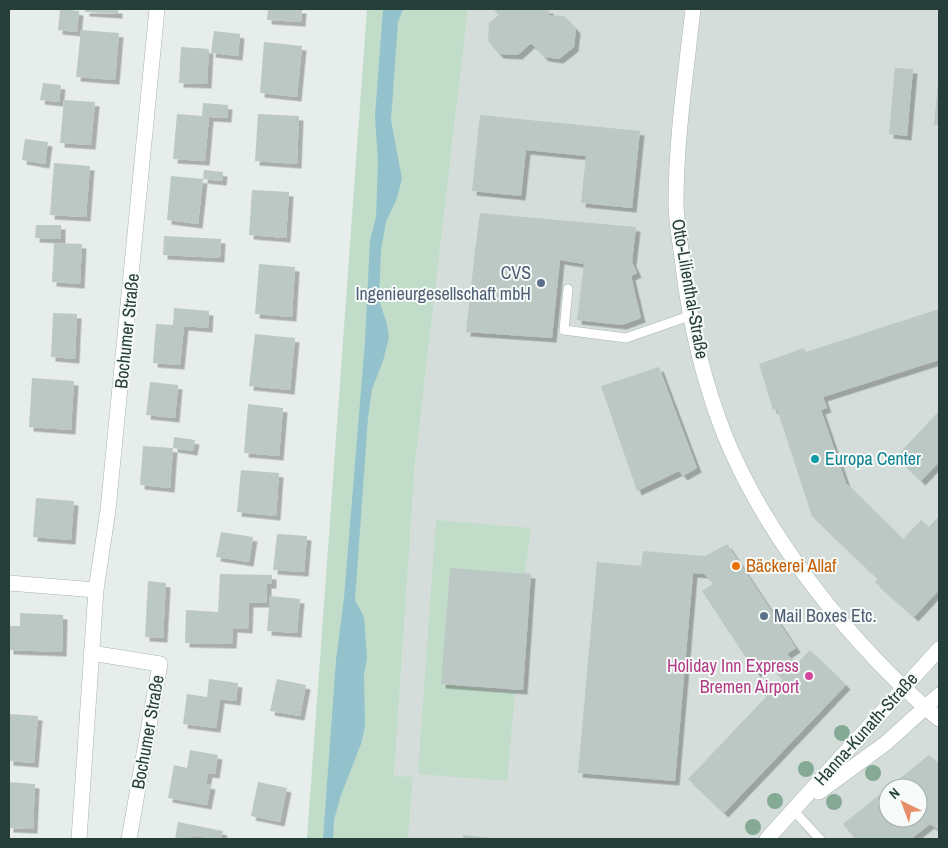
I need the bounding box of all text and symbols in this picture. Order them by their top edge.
street label: Otto-Lilienthal-Straße [666,217,715,361]
place label: CVS Ingenieurgesellschaft mbH [355,260,531,306]
street label: Bochumer Straße [108,272,145,390]
marker: CVS Ingenieurgesellschaft mbH [535,277,547,289]
place label: Europa Center [825,446,921,471]
marker: Europa Center [809,453,821,465]
place label: Bäckerei Allaf [746,553,837,578]
marker: Bäckerei Allaf [730,560,742,572]
place label: Mail Boxes Etc. [774,603,877,628]
marker: Mail Boxes Etc. [758,610,770,622]
place label: Holiday Inn Express Bremen Airport [667,653,799,699]
street label: Hanna-Kunath-Straße [808,667,923,791]
marker: Holiday Inn Express Bremen Airport [803,670,815,682]
street label: Bochumer Straße [125,673,170,791]
north arrow [878,778,928,828]
text: N [885,784,903,803]

